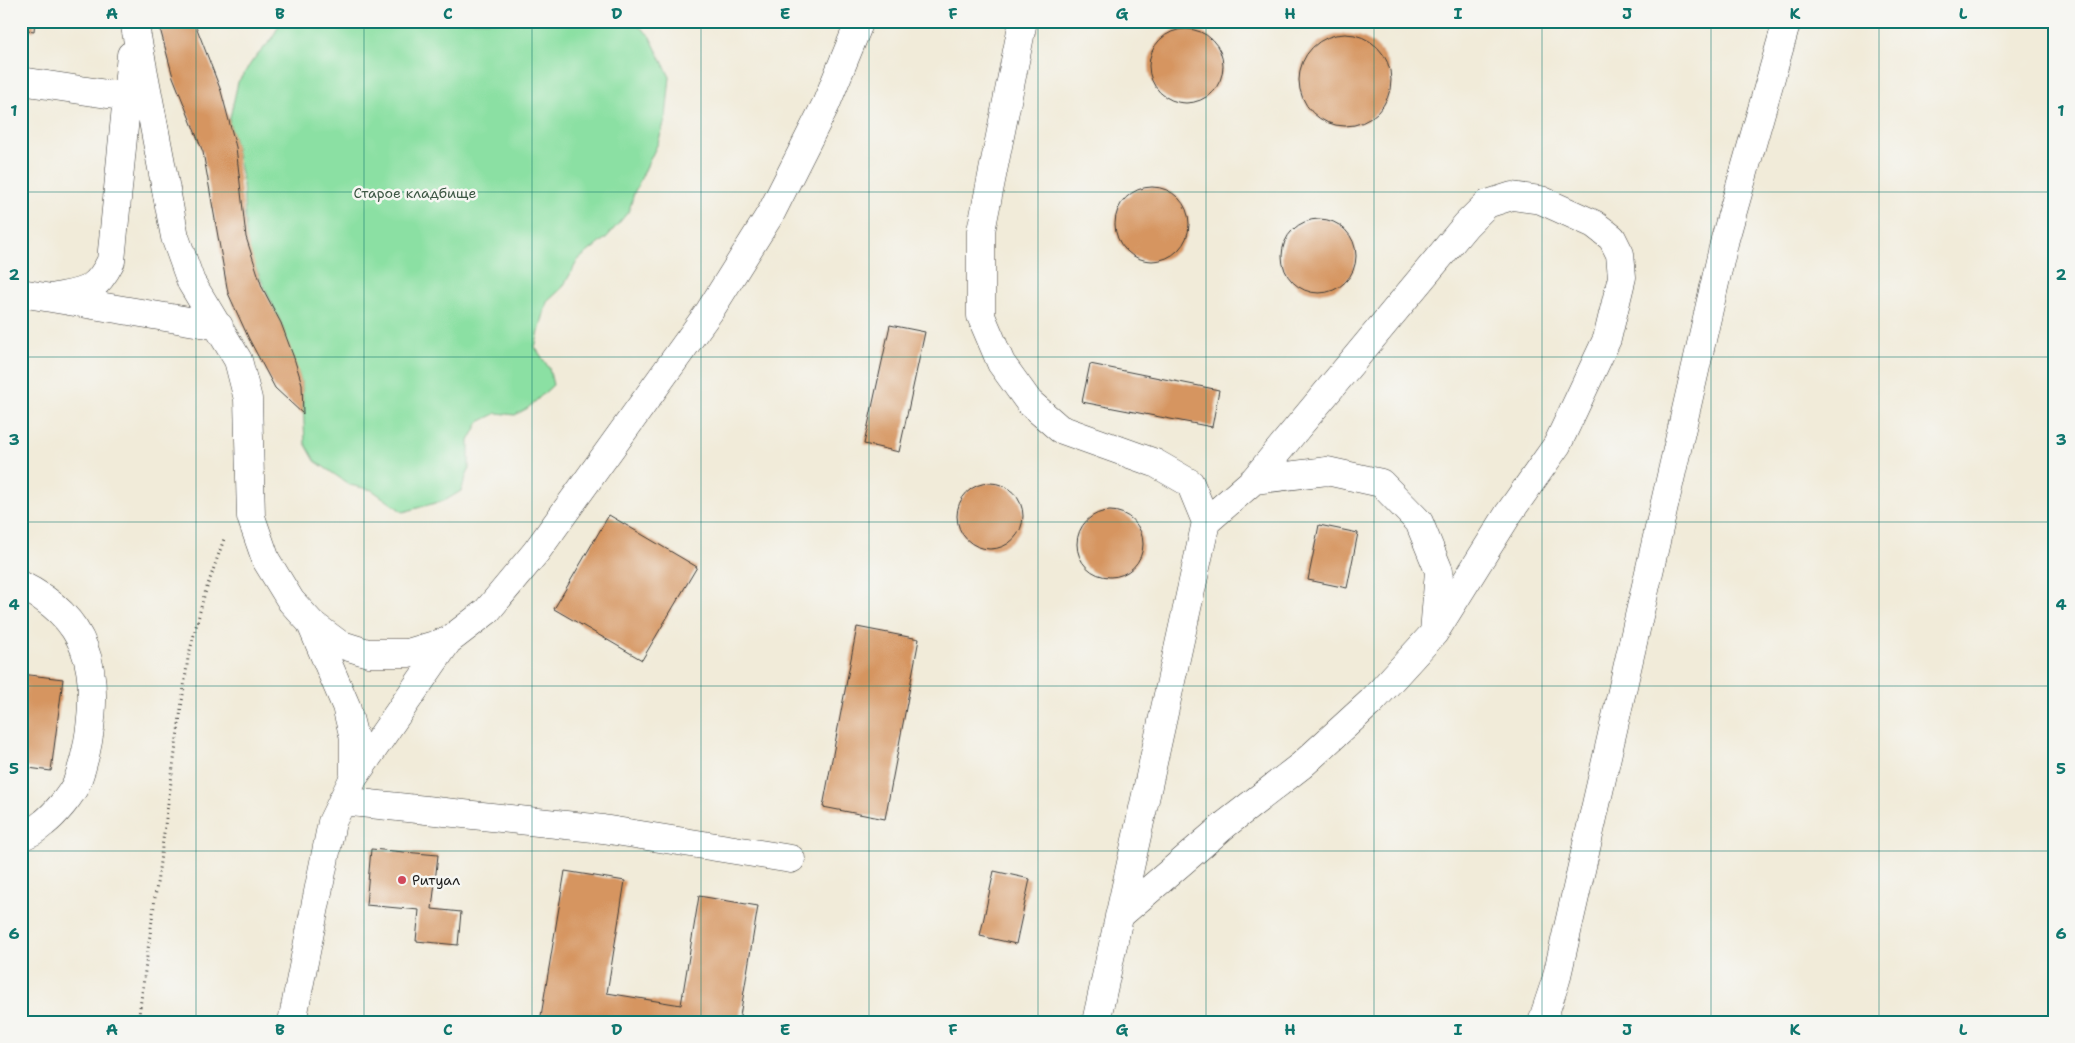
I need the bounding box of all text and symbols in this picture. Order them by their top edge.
text: A [106,3,118,24]
text: B [275,3,285,24]
text: C [443,3,453,24]
text: D [611,3,623,24]
text: E [780,3,790,24]
text: F [948,3,958,24]
text: G [1116,3,1129,24]
text: H [1284,3,1296,24]
text: I [1454,3,1463,24]
text: J [1622,3,1632,24]
text: K [1790,3,1801,24]
text: L [1959,3,1968,24]
text: 1 [10,100,18,121]
text: 1 [2057,100,2065,121]
park label: Старое кладбище [353,184,477,202]
text: 2 [8,264,20,285]
text: 2 [2055,264,2067,285]
text: 3 [8,429,20,450]
text: 3 [2055,429,2067,450]
text: 4 [8,594,20,615]
text: 4 [2055,594,2067,615]
text: 5 [9,758,19,779]
text: 5 [2056,758,2066,779]
place label: Ритуал [412,871,460,889]
marker: Ритуал [396,874,408,886]
text: 6 [8,923,20,944]
text: 6 [2055,923,2067,944]
text: A [106,1019,118,1040]
text: B [275,1019,285,1040]
text: C [443,1019,453,1040]
text: D [611,1019,623,1040]
text: E [780,1019,790,1040]
text: F [948,1019,958,1040]
text: G [1116,1019,1129,1040]
text: H [1284,1019,1296,1040]
text: I [1454,1019,1463,1040]
text: J [1622,1019,1632,1040]
text: K [1790,1019,1801,1040]
text: L [1959,1019,1968,1040]

